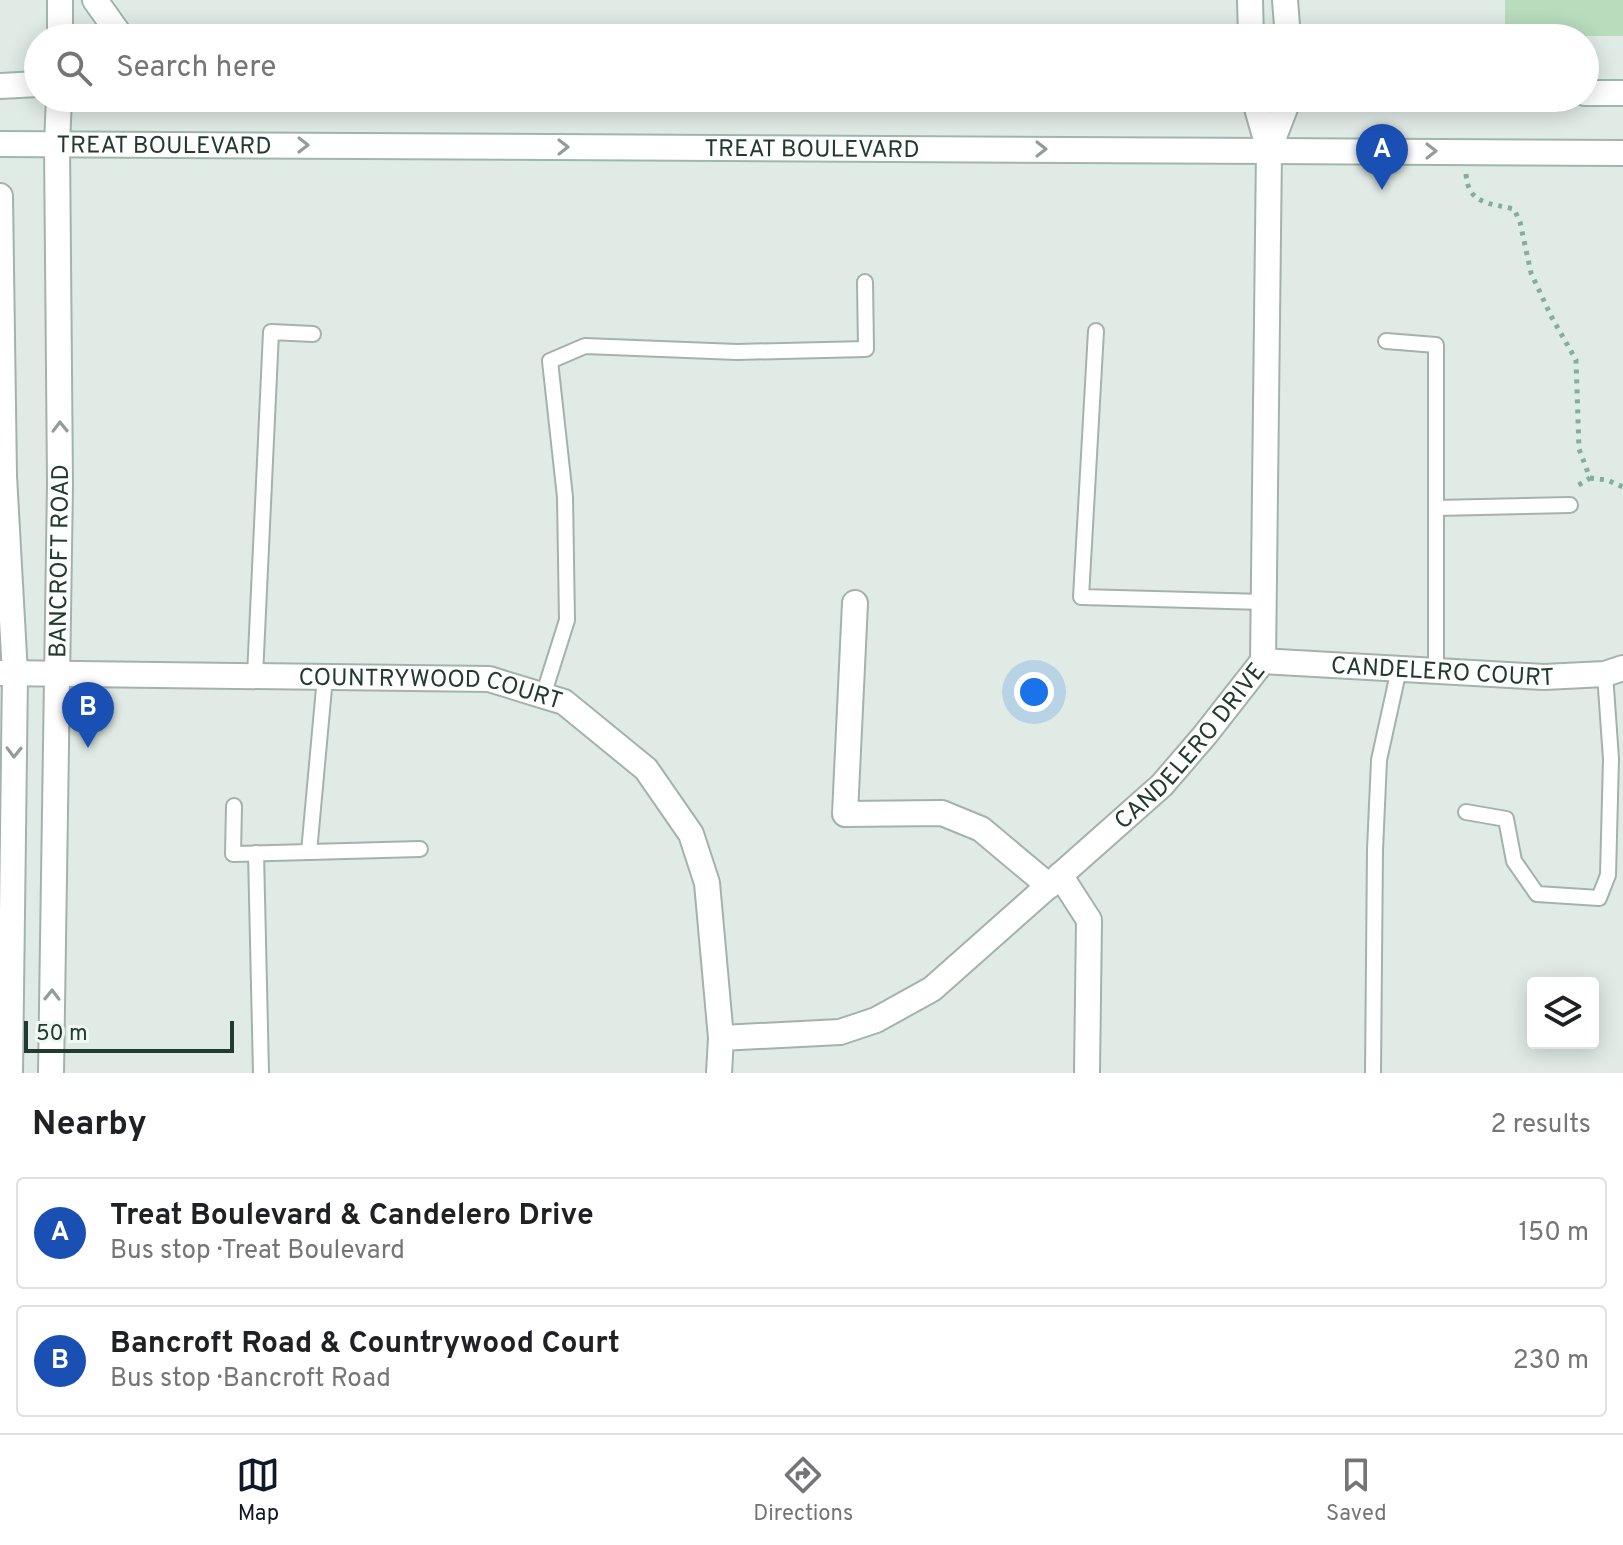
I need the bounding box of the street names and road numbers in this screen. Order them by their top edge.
street label: TREAT BOULEVARD [56,131,272,163]
street label: TREAT BOULEVARD [704,135,920,166]
street label: BANCROFT ROAD [44,464,77,658]
street label: CANDELERO COURT [1330,652,1555,694]
street label: CANDELERO DRIVE [1109,657,1273,837]
street label: COUNTRYWOOD COURT [298,664,566,718]

